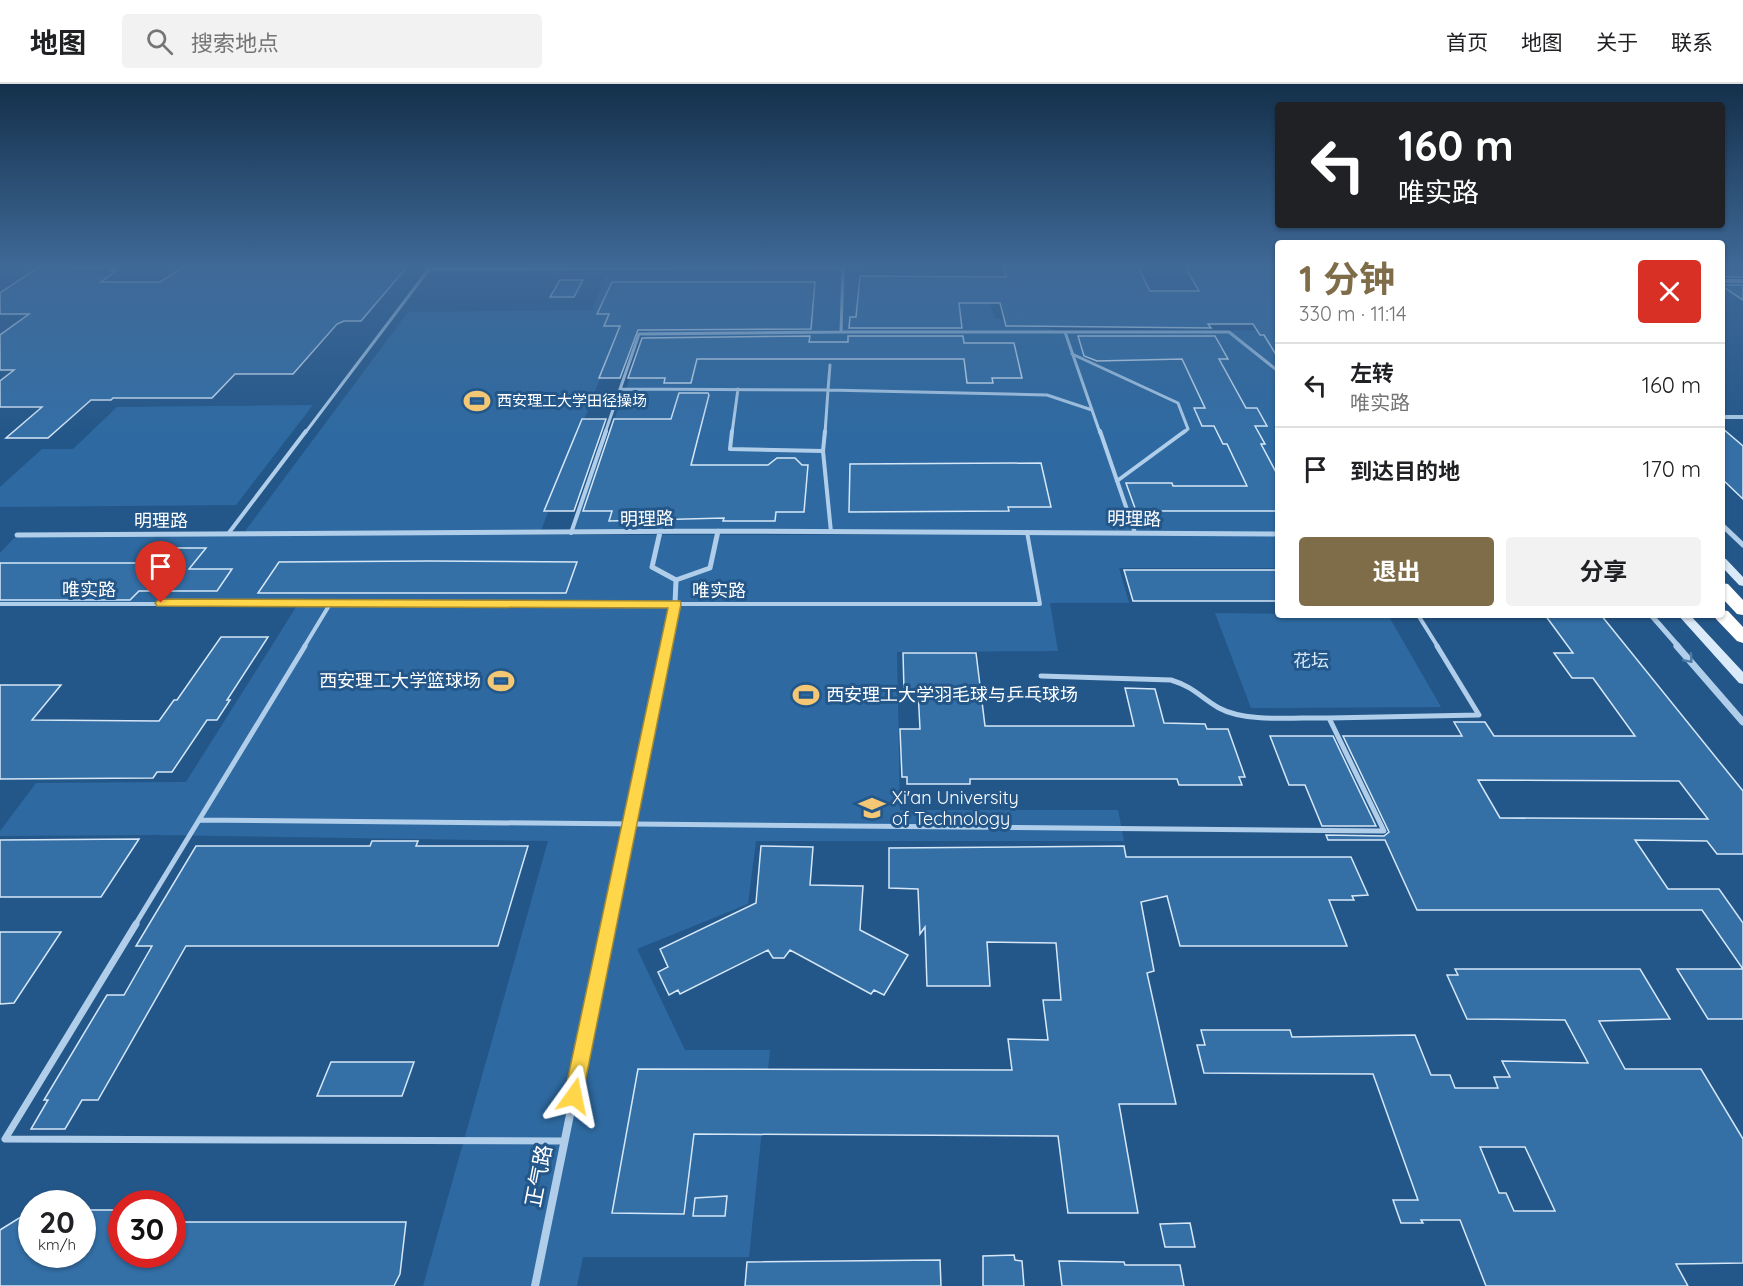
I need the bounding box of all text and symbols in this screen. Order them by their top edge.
search box [122,14,542,68]
text: 地图 [30,25,86,60]
icon: search [143,25,176,58]
text: 搜索地点 [191,29,279,57]
text: 首页 [1446,29,1488,55]
text: 地图 [1521,29,1563,55]
text: 关于 [1596,29,1638,55]
text: 联系 [1671,29,1713,55]
text: 160 m [1398,119,1514,172]
icon: left [1299,126,1377,204]
text: 唯实路 [1398,175,1479,209]
text: 1 分钟 [1299,256,1395,301]
button: close [1638,260,1701,323]
text: 330 m · 11:14 [1299,301,1407,326]
text: 左转 [1350,359,1394,387]
icon: left [1299,369,1332,402]
text: 160 m [1642,371,1701,399]
sports icon: 西安理工大学田径操场 [462,386,492,416]
text: 唯实路 [1350,390,1410,415]
place label: 西安理工大学田径操场 [497,391,647,410]
icon: arrive [1299,453,1332,486]
text: 170 m [1642,455,1701,483]
text: 到达目的地 [1350,457,1460,485]
street label: 明理路 [620,507,674,530]
street label: 明理路 [1107,507,1161,530]
street label: 明理路 [134,509,188,532]
button: 退出 [1299,537,1494,606]
button: 分享 [1506,537,1701,606]
pin [135,541,186,603]
icon: arrive [144,550,177,583]
street label: 唯实路 [62,578,116,601]
street label: 唯实路 [692,579,746,602]
park label: 花坛 [1293,649,1329,672]
one-way arrow [1682,652,1693,663]
sports icon: 西安理工大学篮球场 [486,666,516,696]
place label: 西安理工大学篮球场 [319,669,481,692]
sports icon: 西安理工大学羽毛球与乒乓球场 [791,680,821,710]
place label: 西安理工大学羽毛球与乒乓球场 [826,683,1078,706]
place label: Xi'an University of Technology [892,786,1019,830]
school or university icon: Xi'an University of Technology [857,793,887,823]
position arrow [542,1064,606,1128]
street label: 正气路 [519,1142,557,1209]
speed limit sign: 30 [108,1190,186,1268]
text: 20 [39,1203,75,1241]
text: km/h [38,1235,76,1254]

